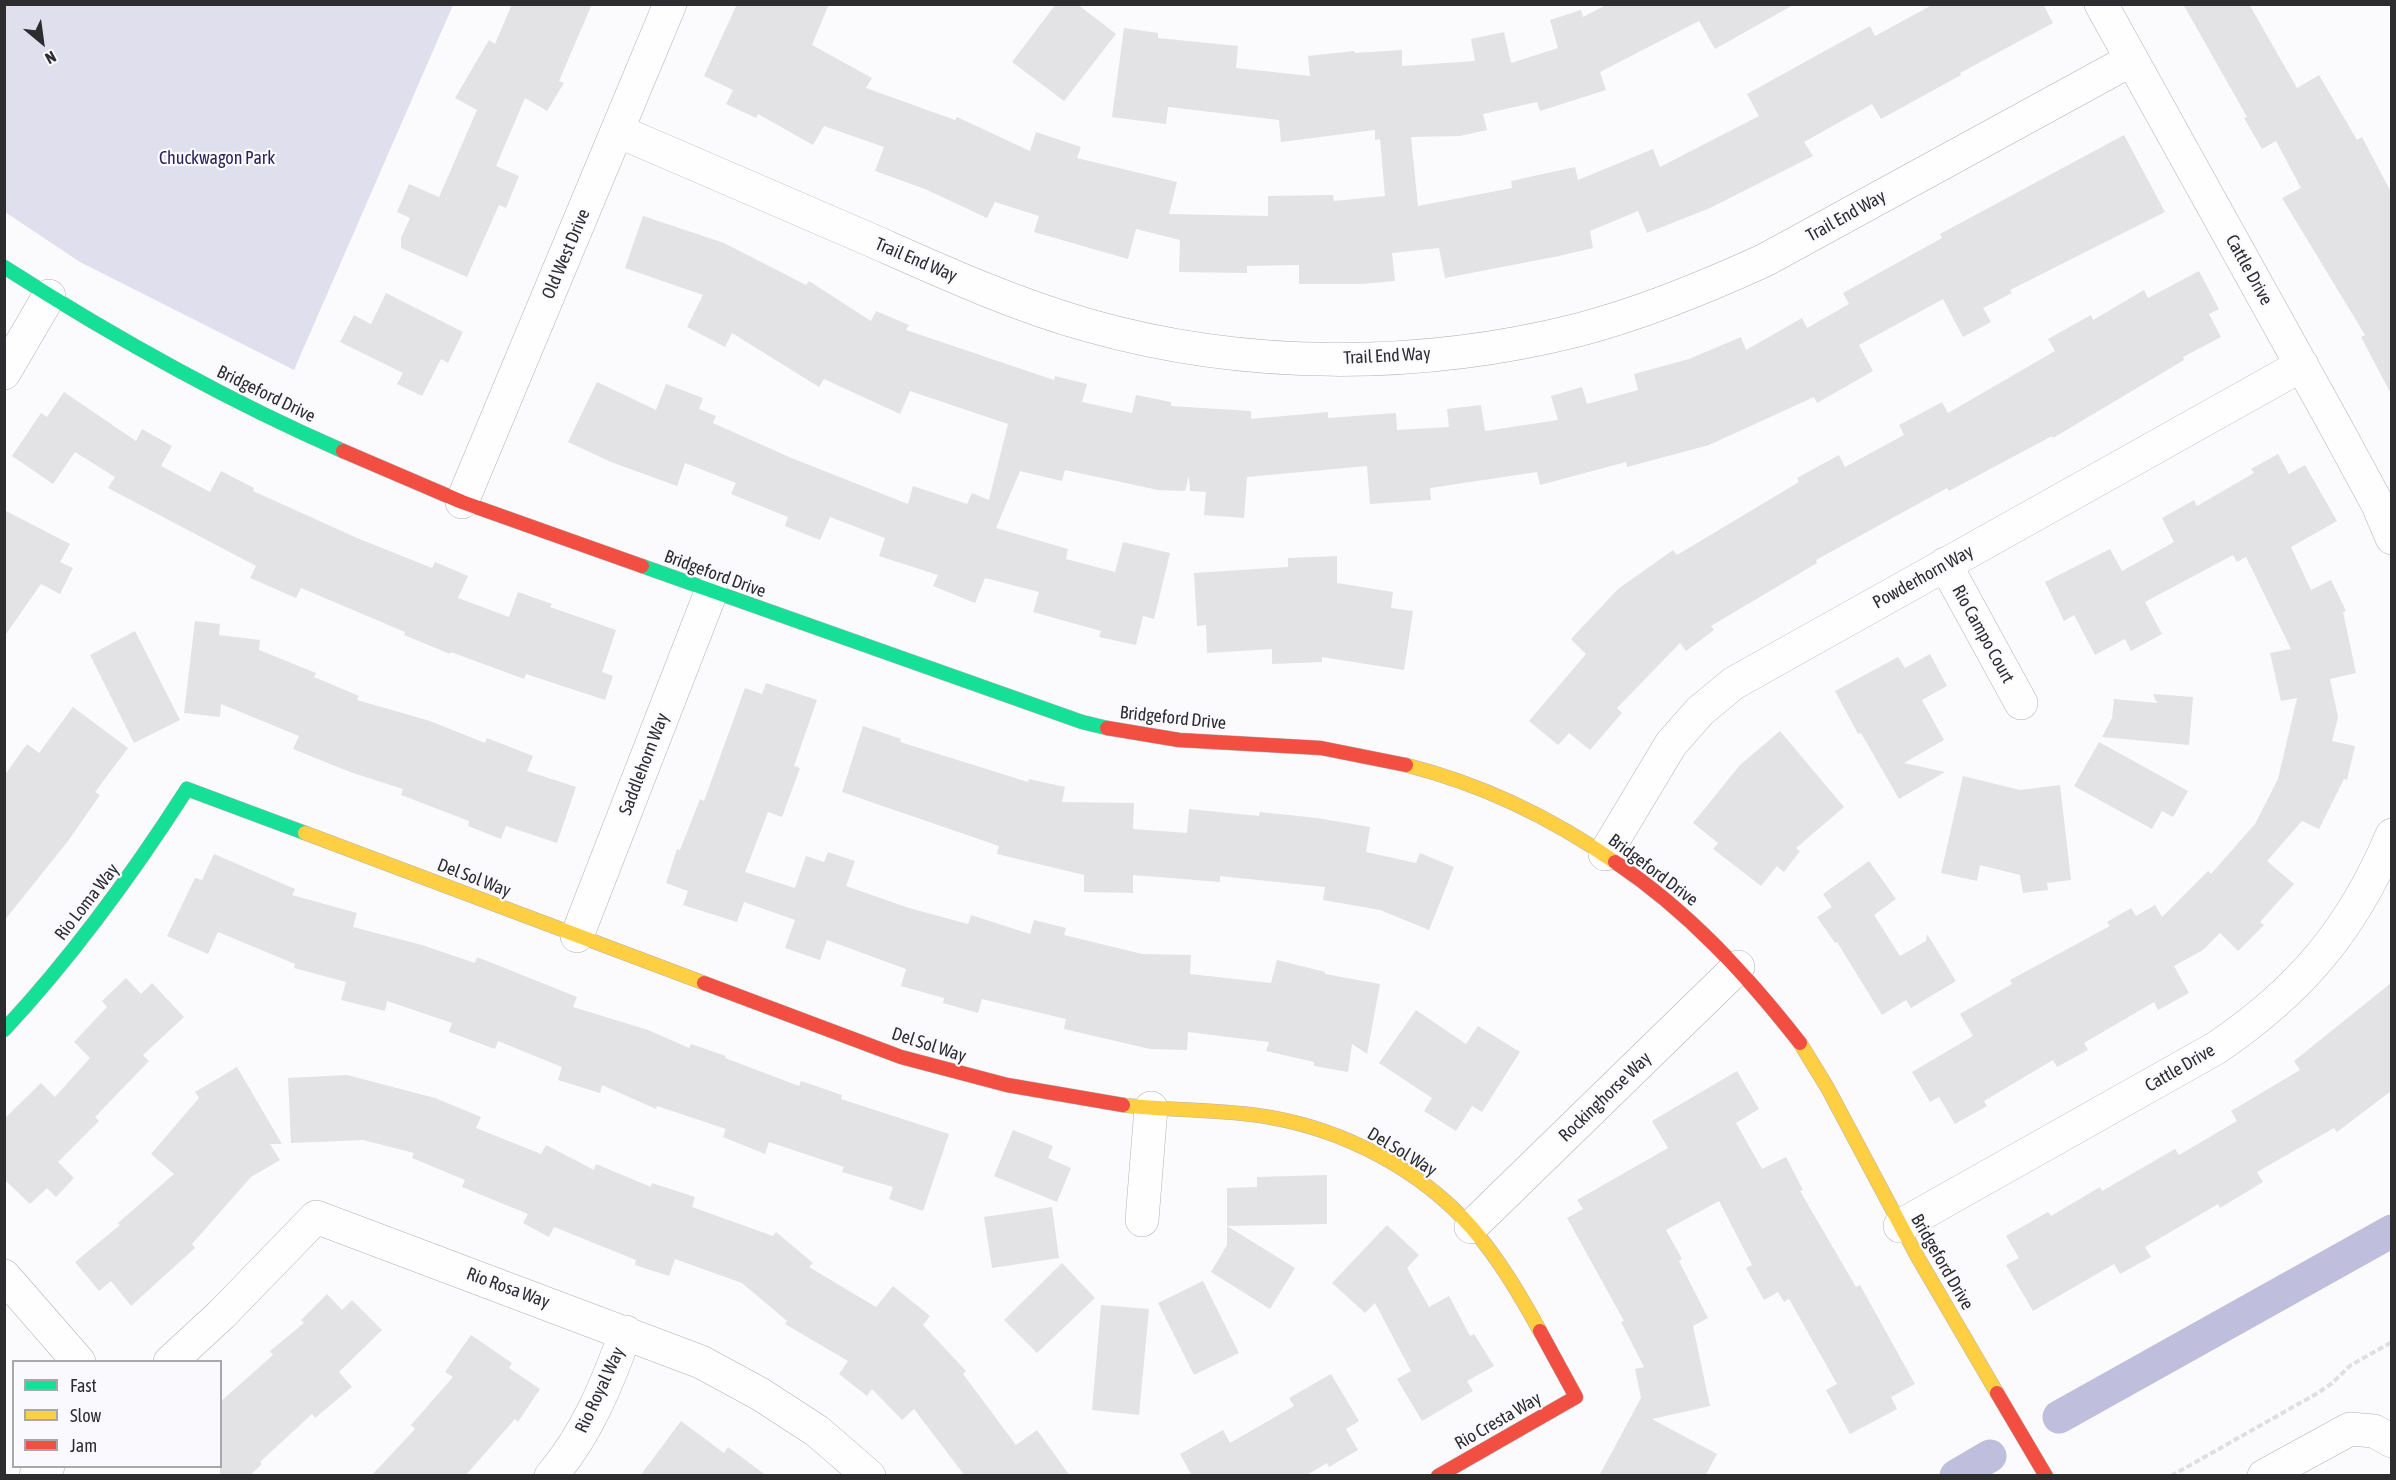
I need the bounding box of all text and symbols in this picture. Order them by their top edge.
north arrow [12,12,72,72]
text: N [42,48,59,68]
park label: Chuckwagon Park [159,147,275,169]
street label: Trail End Way [1803,185,1889,247]
street label: Old West Drive [537,206,595,302]
street label: Cattle Drive [2221,231,2277,309]
street label: Trail End Way [872,233,960,287]
street label: Trail End Way [1343,343,1431,369]
street label: Bridgeford Drive [213,361,319,427]
street label: Powderhorn Way [1869,541,1977,613]
street label: Bridgeford Drive [661,546,769,602]
street label: Rio Campo Court [1947,581,2019,687]
street label: Bridgeford Drive [1119,702,1227,734]
street label: Saddlehorn Way [615,710,673,818]
street label: Bridgeford Drive [1604,829,1702,911]
street label: Del Sol Way [434,854,514,902]
street label: Rio Loma Way [50,859,124,945]
street label: Del Sol Way [889,1023,969,1067]
street label: Cattle Drive [2141,1039,2219,1097]
street label: Rockinghorse Way [1554,1048,1656,1146]
street label: Del Sol Way [1363,1123,1441,1181]
street label: Bridgeford Drive [1906,1210,1978,1314]
street label: Rio Rosa Way [463,1263,553,1313]
street label: Rio Royal Way [571,1344,629,1436]
legend [12,1360,222,1468]
text: Fast [70,1375,97,1396]
street label: Rio Cresta Way [1451,1388,1545,1454]
text: Slow [70,1405,101,1426]
text: Jam [70,1435,97,1456]

